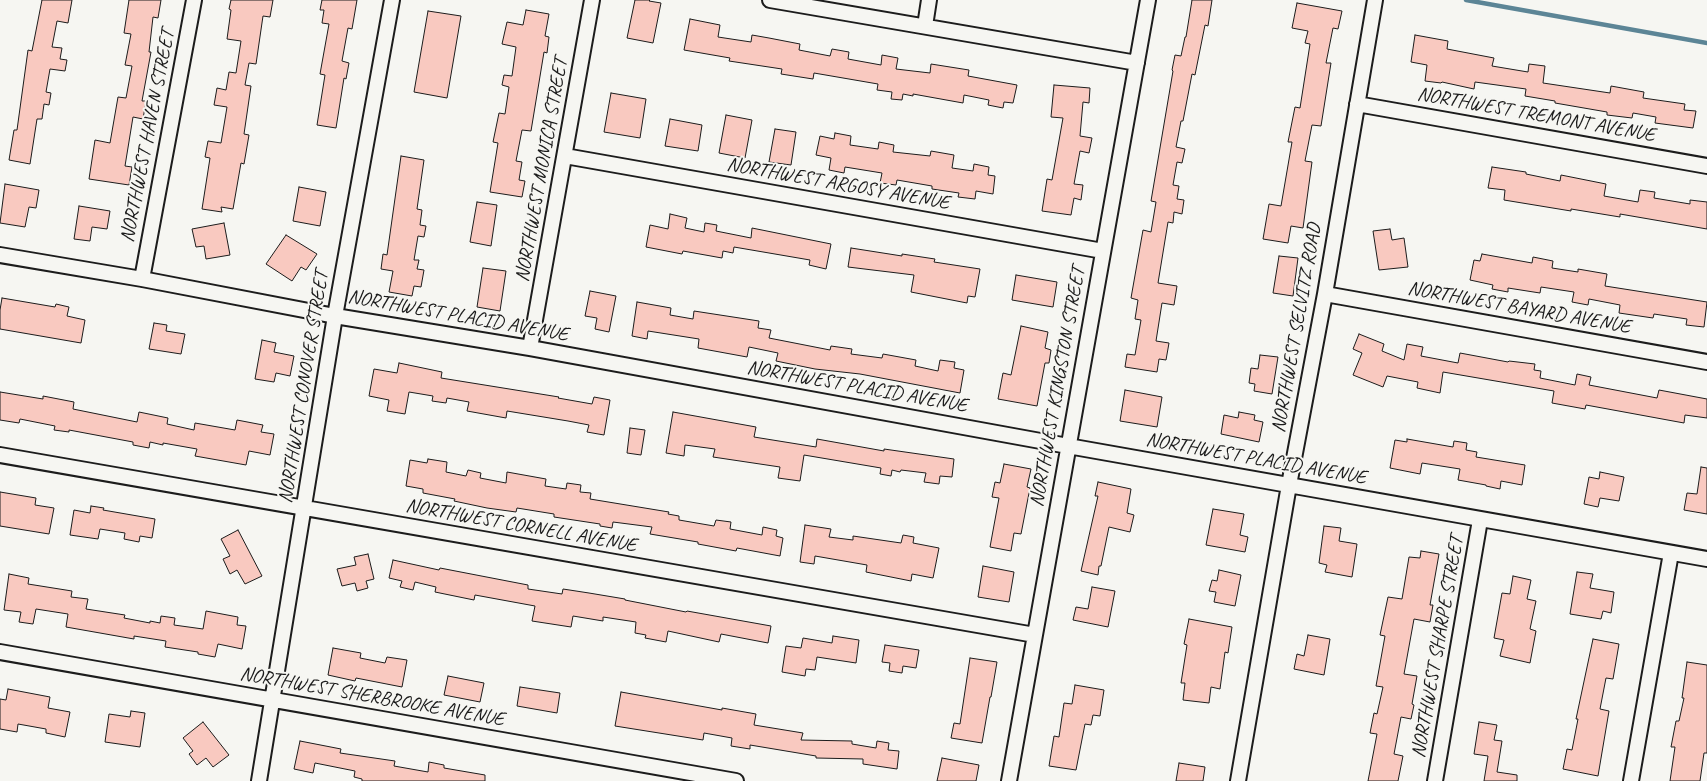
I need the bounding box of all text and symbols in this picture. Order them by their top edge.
street label: NORTHWEST HAVEN STREET [116,28,180,244]
street label: NORTHWEST MONICA STREET [510,56,574,284]
street label: NORTHWEST TREMONT AVENUE [1415,82,1657,148]
street label: NORTHWEST ARGOSY AVENUE [725,153,951,215]
street label: NORTHWEST SELVITZ ROAD [1267,222,1327,434]
street label: NORTHWEST KINGSTON STREET [1025,265,1091,509]
street label: NORTHWEST CONOVER STREET [274,269,334,505]
street label: NORTHWEST BAYARD AVENUE [1406,277,1632,339]
street label: NORTHWEST PLACID AVENUE [346,285,570,347]
street label: NORTHWEST PLACID AVENUE [745,356,969,418]
street label: NORTHWEST PLACID AVENUE [1144,428,1368,490]
street label: NORTHWEST CORNELL AVENUE [404,494,638,558]
street label: NORTHWEST SHARPE STREET [1407,534,1469,760]
street label: NORTHWEST SHERBROOKE AVENUE [238,662,506,732]

